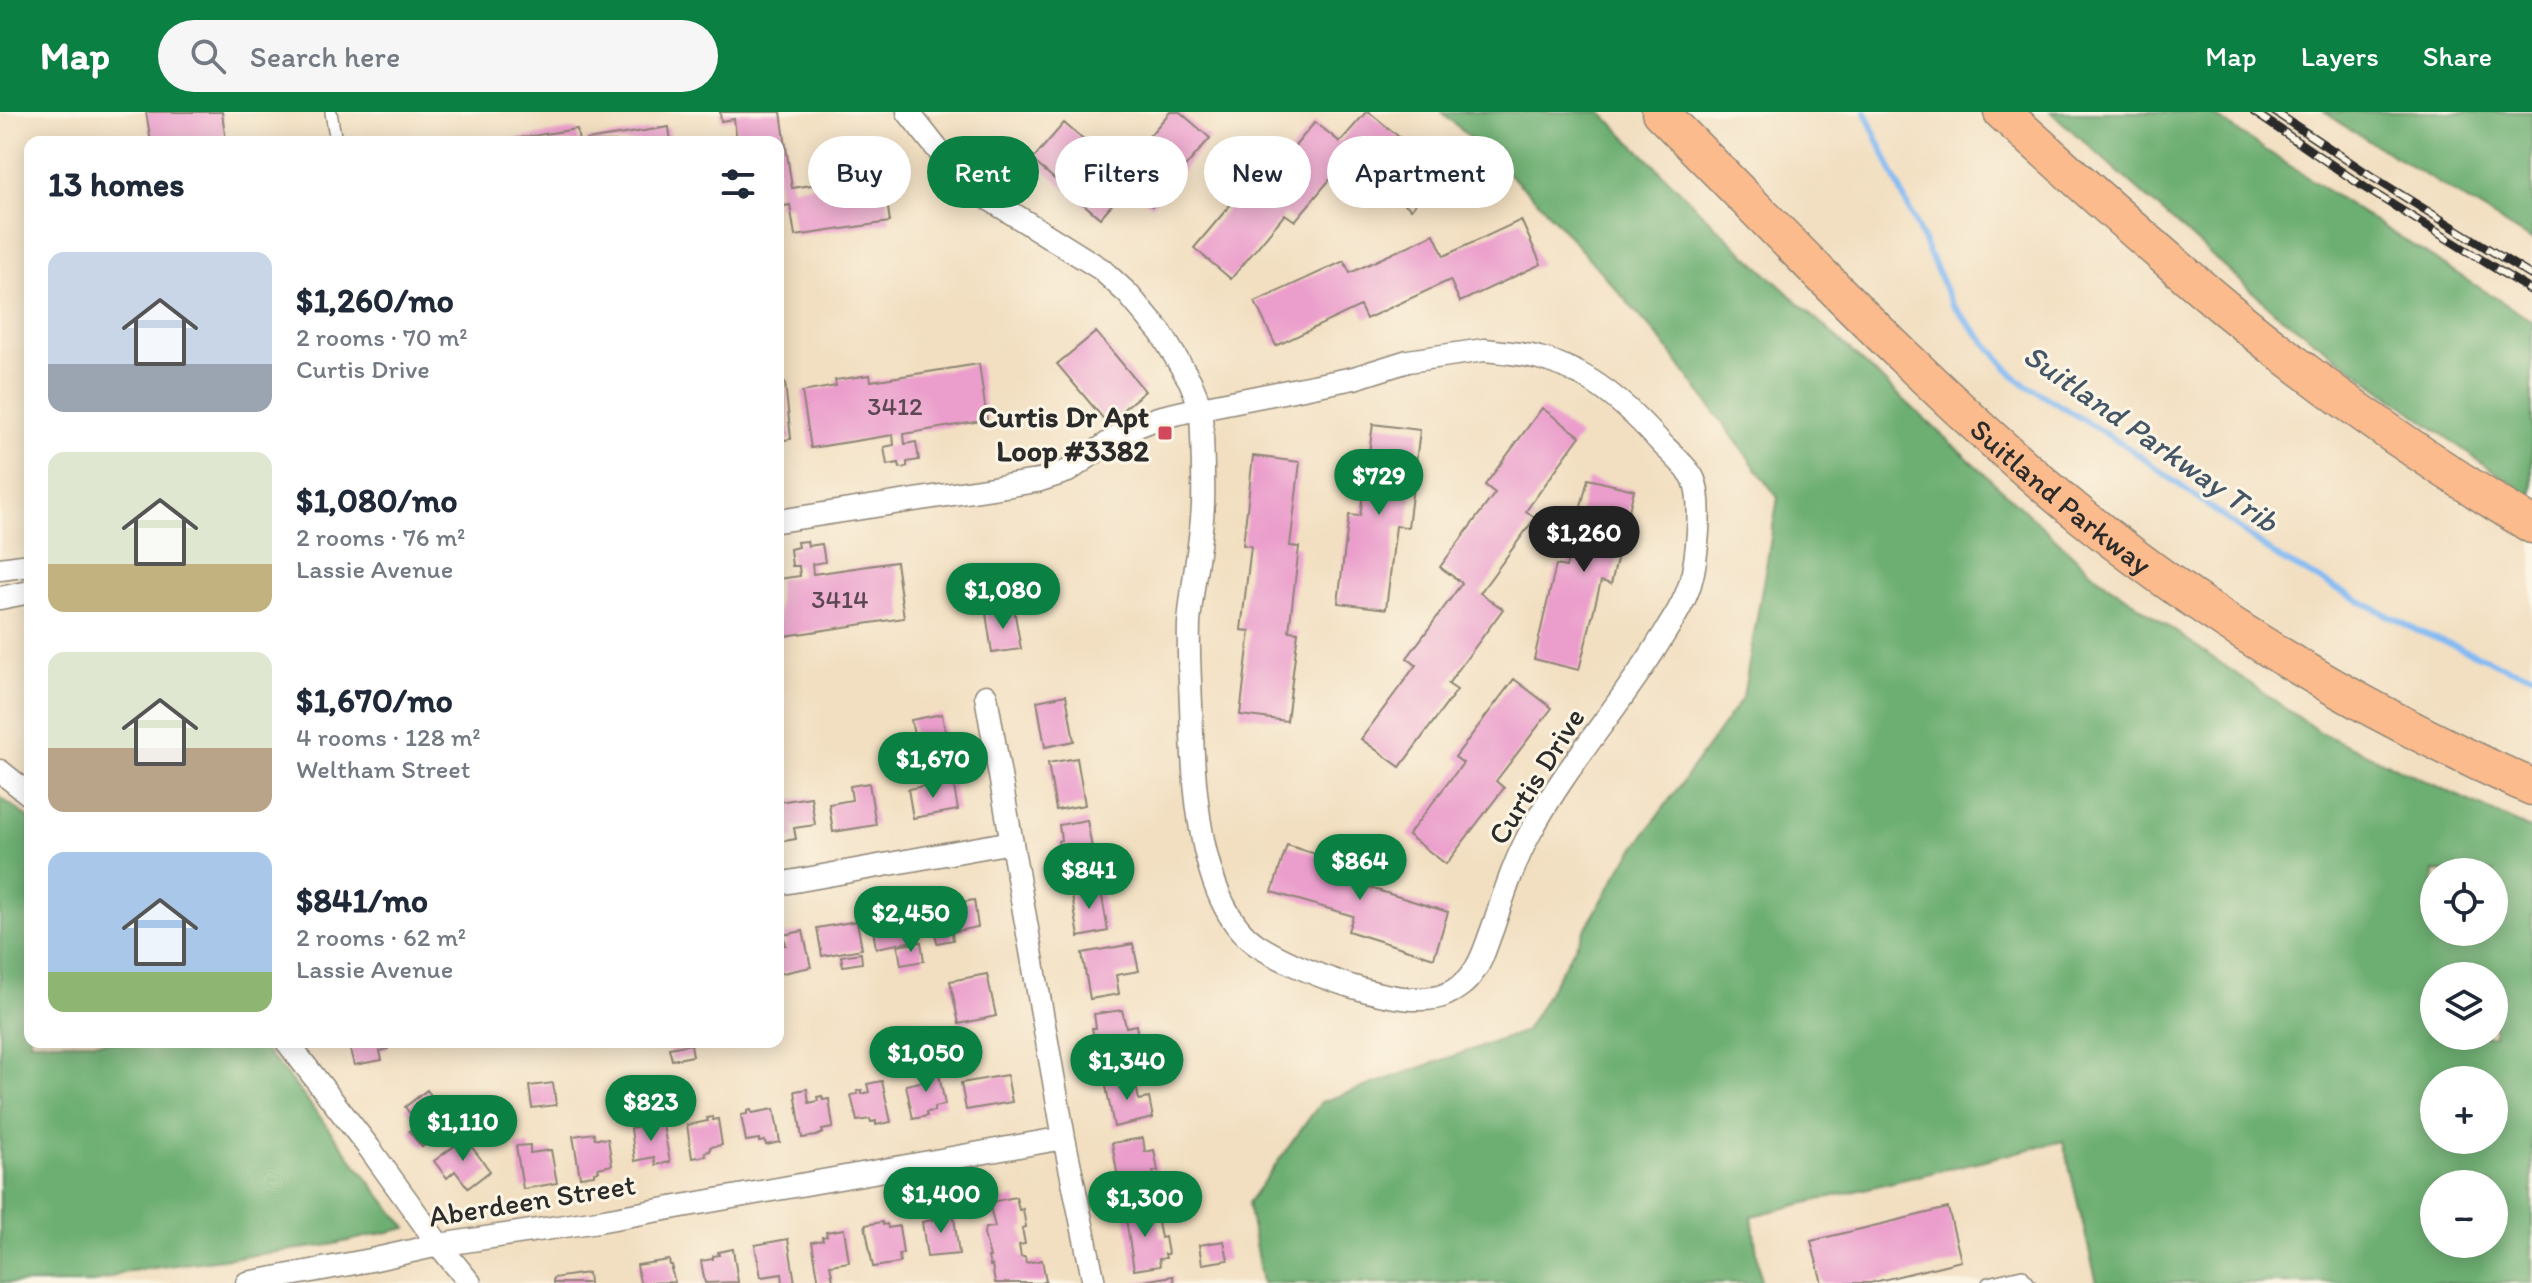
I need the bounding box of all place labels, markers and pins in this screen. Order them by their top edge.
place label: Curtis Dr Apt Loop #3382 [979,398,1149,469]
marker: Curtis Dr Apt Loop #3382 [1156,424,1174,442]
pin: $729 [1332,449,1426,517]
pin: $1,260 [1519,506,1649,574]
pin: $1,080 [938,563,1068,631]
pin: $1,670 [868,732,998,800]
pin: $864 [1313,834,1407,902]
pin: $841 [1042,843,1136,911]
pin: $2,450 [846,886,976,954]
pin: $1,050 [861,1026,991,1094]
pin: $1,340 [1062,1034,1192,1102]
pin: $823 [604,1075,698,1143]
pin: $1,110 [398,1095,528,1163]
pin: $1,400 [876,1167,1006,1235]
pin: $1,300 [1080,1171,1210,1239]

